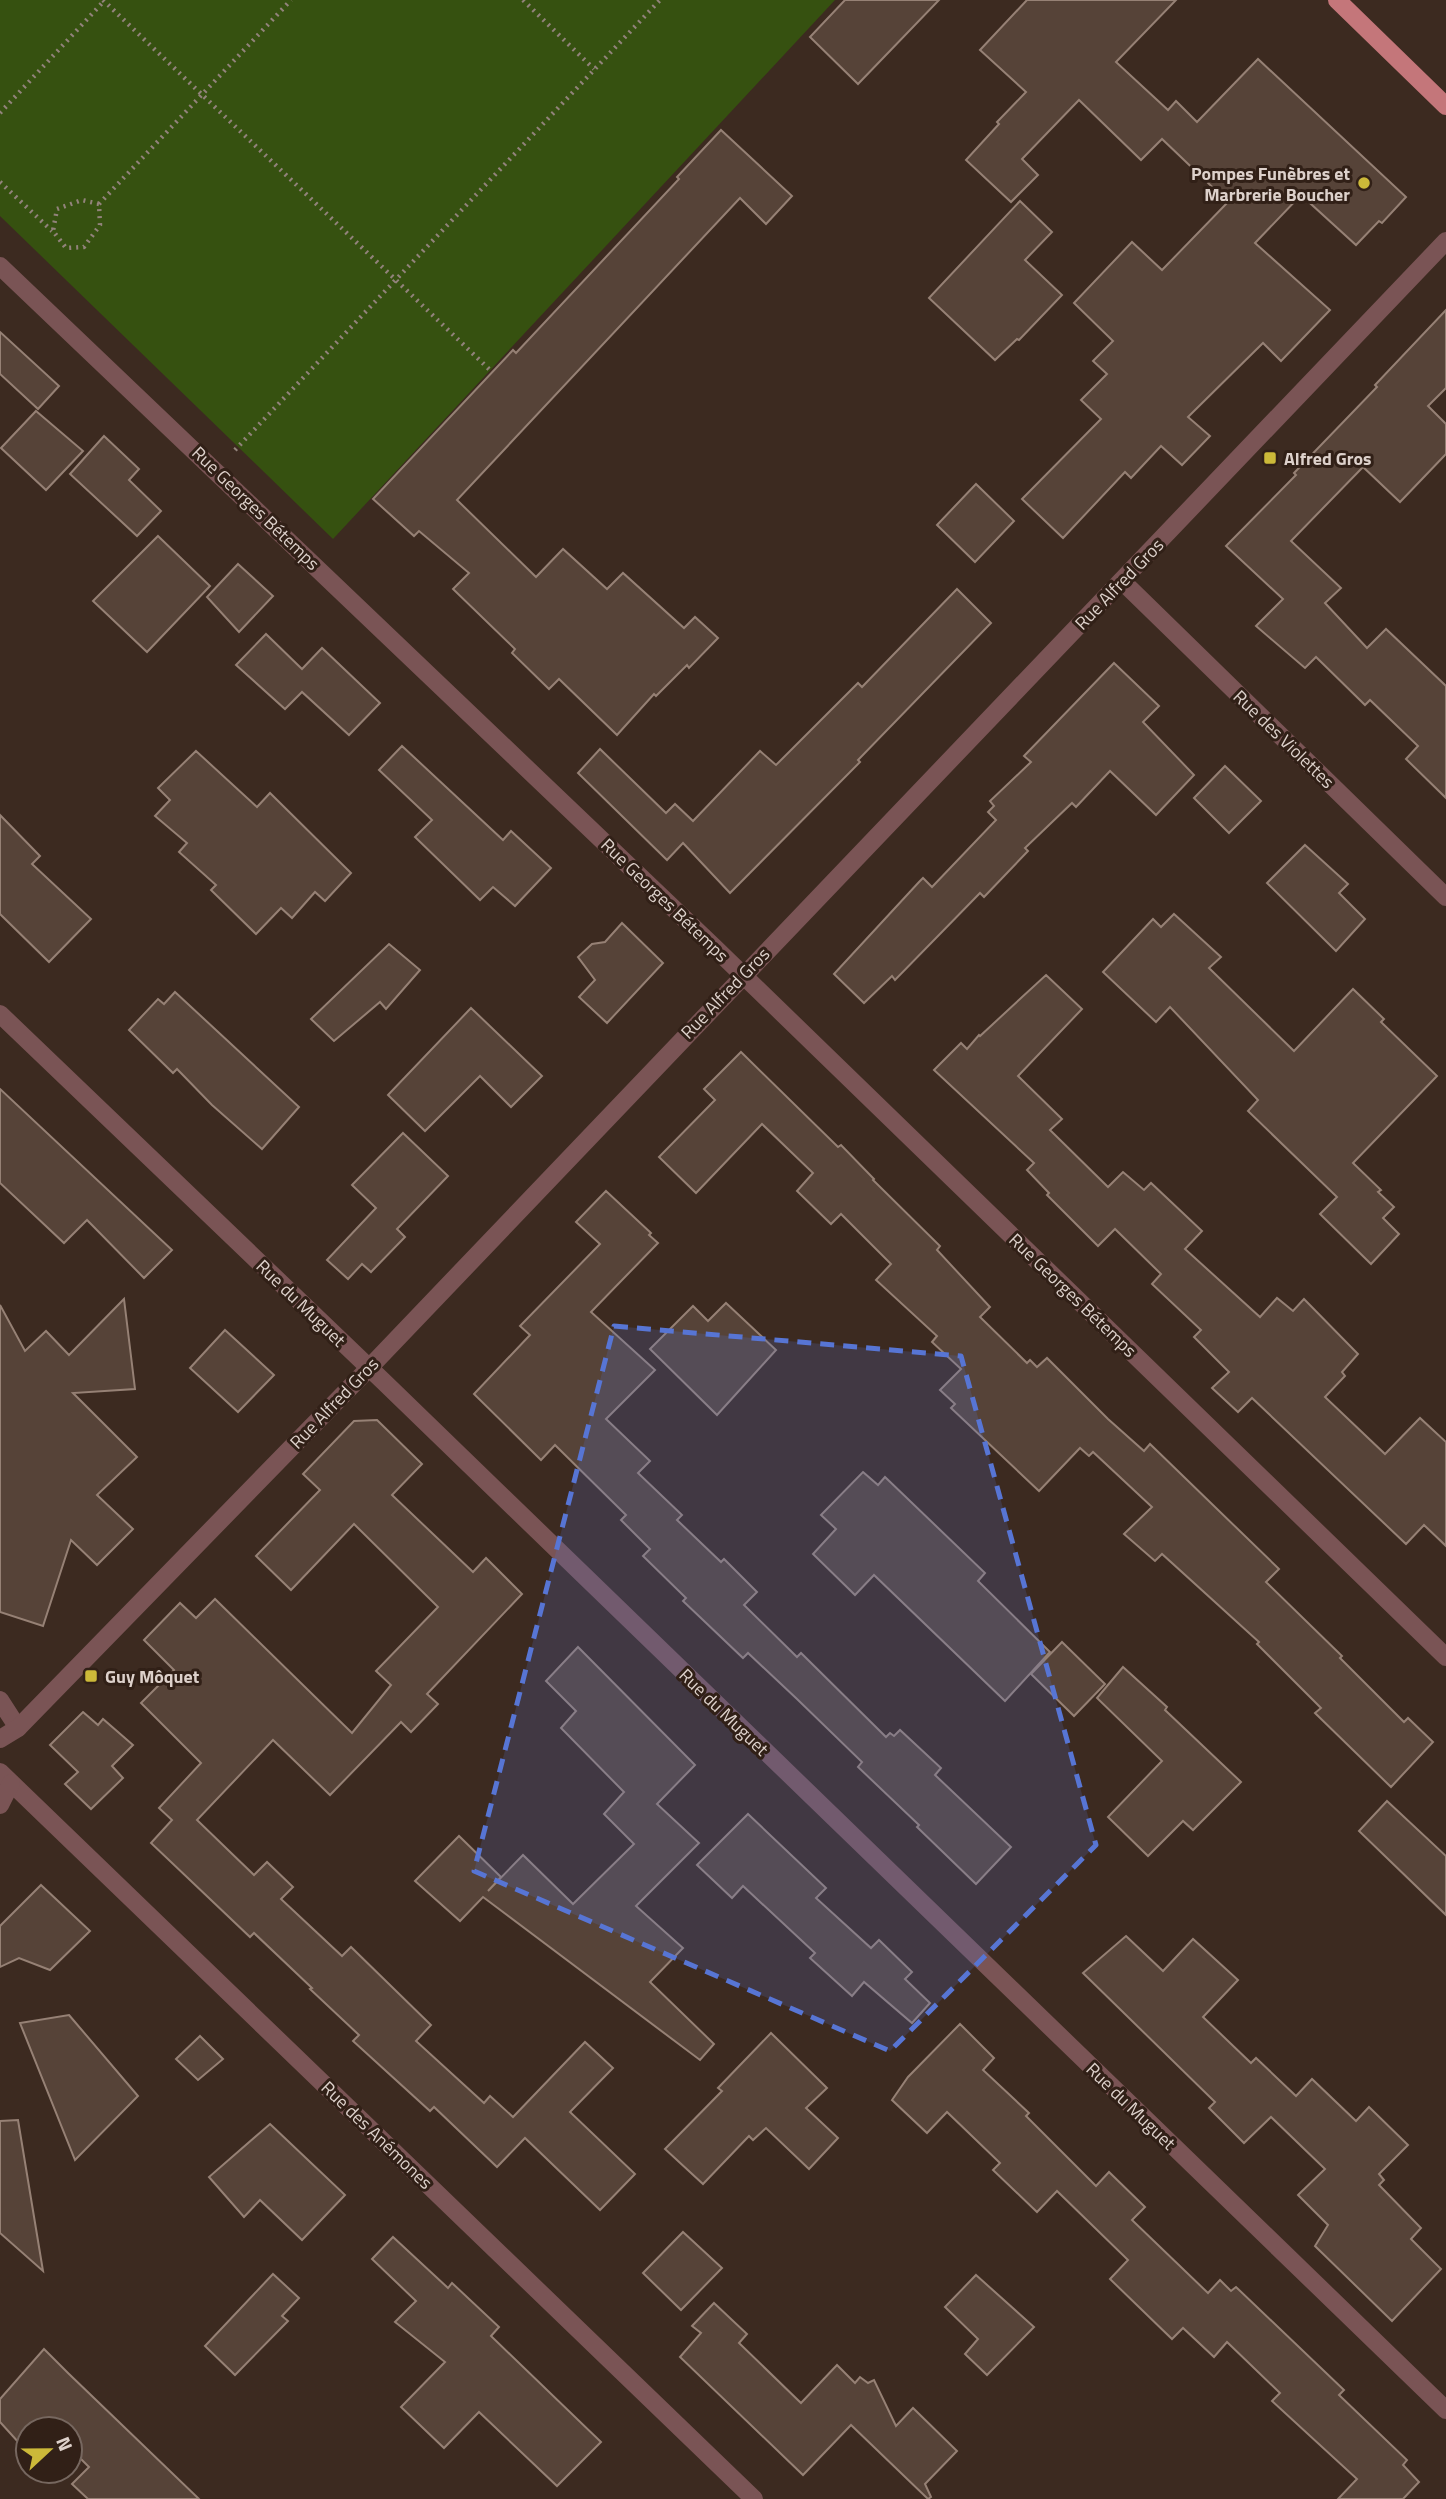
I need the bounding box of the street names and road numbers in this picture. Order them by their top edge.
street label: Rue Georges Bétemps [186,440,326,576]
street label: Rue Alfred Gros [1068,532,1170,636]
street label: Rue des Violettes [1227,684,1341,794]
street label: Rue Georges Bétemps [595,832,735,968]
street label: Rue Alfred Gros [674,941,776,1045]
street label: Rue Georges Bétemps [1003,1227,1143,1363]
street label: Rue du Muguet [250,1253,352,1353]
street label: Rue Alfred Gros [283,1351,385,1455]
street label: Rue du Muguet [673,1662,775,1762]
street label: Rue du Muguet [1080,2056,1182,2156]
street label: Rue des Anémones [315,2075,439,2195]

